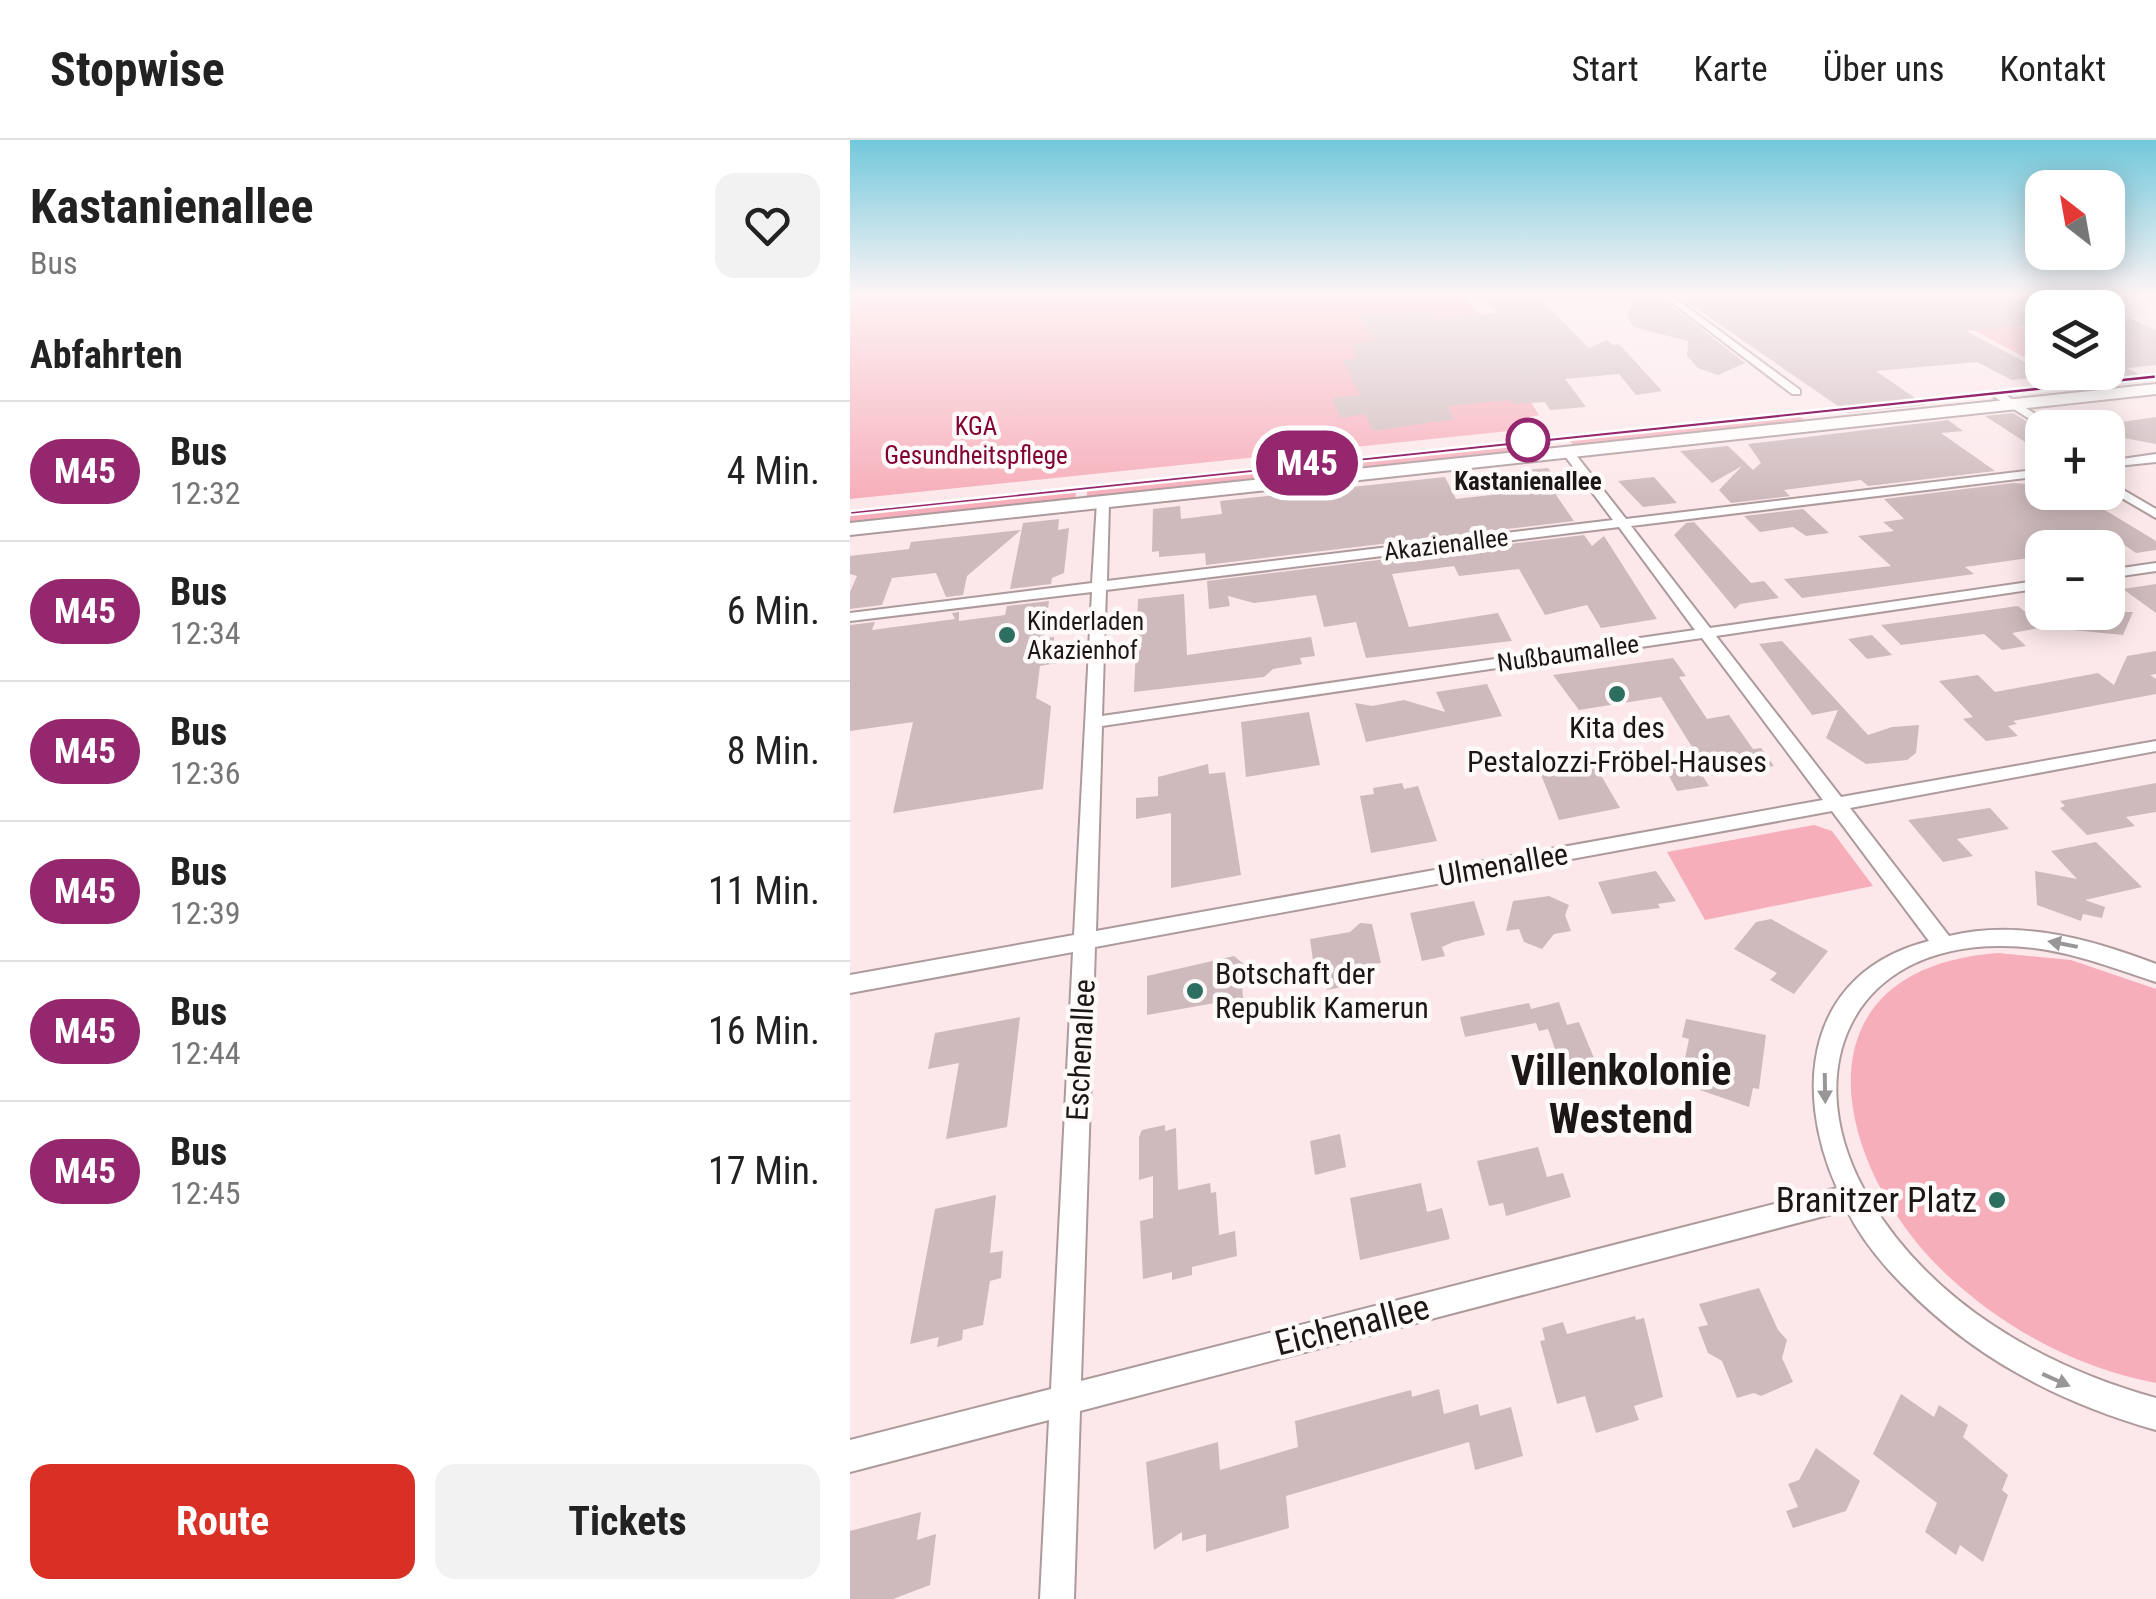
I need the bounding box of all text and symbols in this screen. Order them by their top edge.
text: Stopwise [50,41,225,98]
text: Start [1571,49,1639,90]
text: Karte [1694,49,1768,90]
text: Über uns [1823,49,1945,90]
text: Kontakt [2000,49,2106,90]
north arrow [2025,170,2125,270]
map controls [2025,170,2125,630]
button: heart [715,173,820,278]
text: Kastanienallee [30,178,313,235]
text: Bus [30,244,78,282]
button: layers [2025,290,2125,390]
text: Abfahrten [30,333,183,377]
button: + [2025,410,2125,510]
park label: KGA Gesundheitspflege [884,412,1068,470]
marker: Kastanienallee [1507,419,1549,461]
text: Bus [170,430,227,474]
line badge: M45 [1250,430,1364,496]
text: M45 [1276,443,1338,484]
text: 4 Min. [727,449,820,493]
text: M45 [54,451,116,492]
place label: Kastanienallee [1454,467,1602,496]
text: 12:32 [170,474,241,512]
street label: Akazienallee [1382,522,1510,567]
button: − [2025,530,2125,630]
text: Bus [170,570,227,614]
text: 6 Min. [727,589,820,633]
text: M45 [54,591,116,632]
place label: Kinderladen Akazienhof [1027,607,1144,665]
text: 12:34 [170,614,241,652]
marker: Kinderladen Akazienhof [996,624,1018,646]
street label: Nußbaumallee [1495,629,1641,678]
marker: Kita des Pestalozzi-Fröbel-Hauses [1606,683,1628,705]
text: Bus [170,710,227,754]
place label: Kita des Pestalozzi-Fröbel-Hauses [1467,710,1767,779]
text: 8 Min. [727,729,820,773]
text: M45 [54,731,116,772]
text: 12:36 [170,754,241,792]
street label: Ulmenallee [1435,836,1571,893]
text: Bus [170,850,227,894]
text: 11 Min. [708,869,820,913]
text: M45 [54,871,116,912]
text: 12:39 [170,894,241,932]
one-way arrow [2047,936,2079,951]
place label: Botschaft der Republik Kamerun [1215,956,1429,1025]
street label: Eschenallee [1059,978,1102,1122]
marker: Botschaft der Republik Kamerun [1184,980,1206,1002]
text: Bus [170,990,227,1034]
text: 16 Min. [708,1009,820,1053]
text: M45 [54,1011,116,1052]
text: 12:44 [170,1034,241,1072]
district label: Villenkolonie Westend [1511,1046,1731,1143]
one-way arrow [1817,1072,1833,1104]
text: Bus [170,1130,227,1174]
text: 17 Min. [708,1149,820,1193]
text: M45 [54,1151,116,1192]
text: 12:45 [170,1174,241,1212]
place label: Branitzer Platz [1776,1180,1977,1221]
marker: Branitzer Platz [1986,1189,2008,1211]
street label: Eichenallee [1271,1287,1433,1364]
one-way arrow [2041,1372,2071,1388]
button: Route [30,1464,415,1579]
button: Tickets [435,1464,820,1579]

